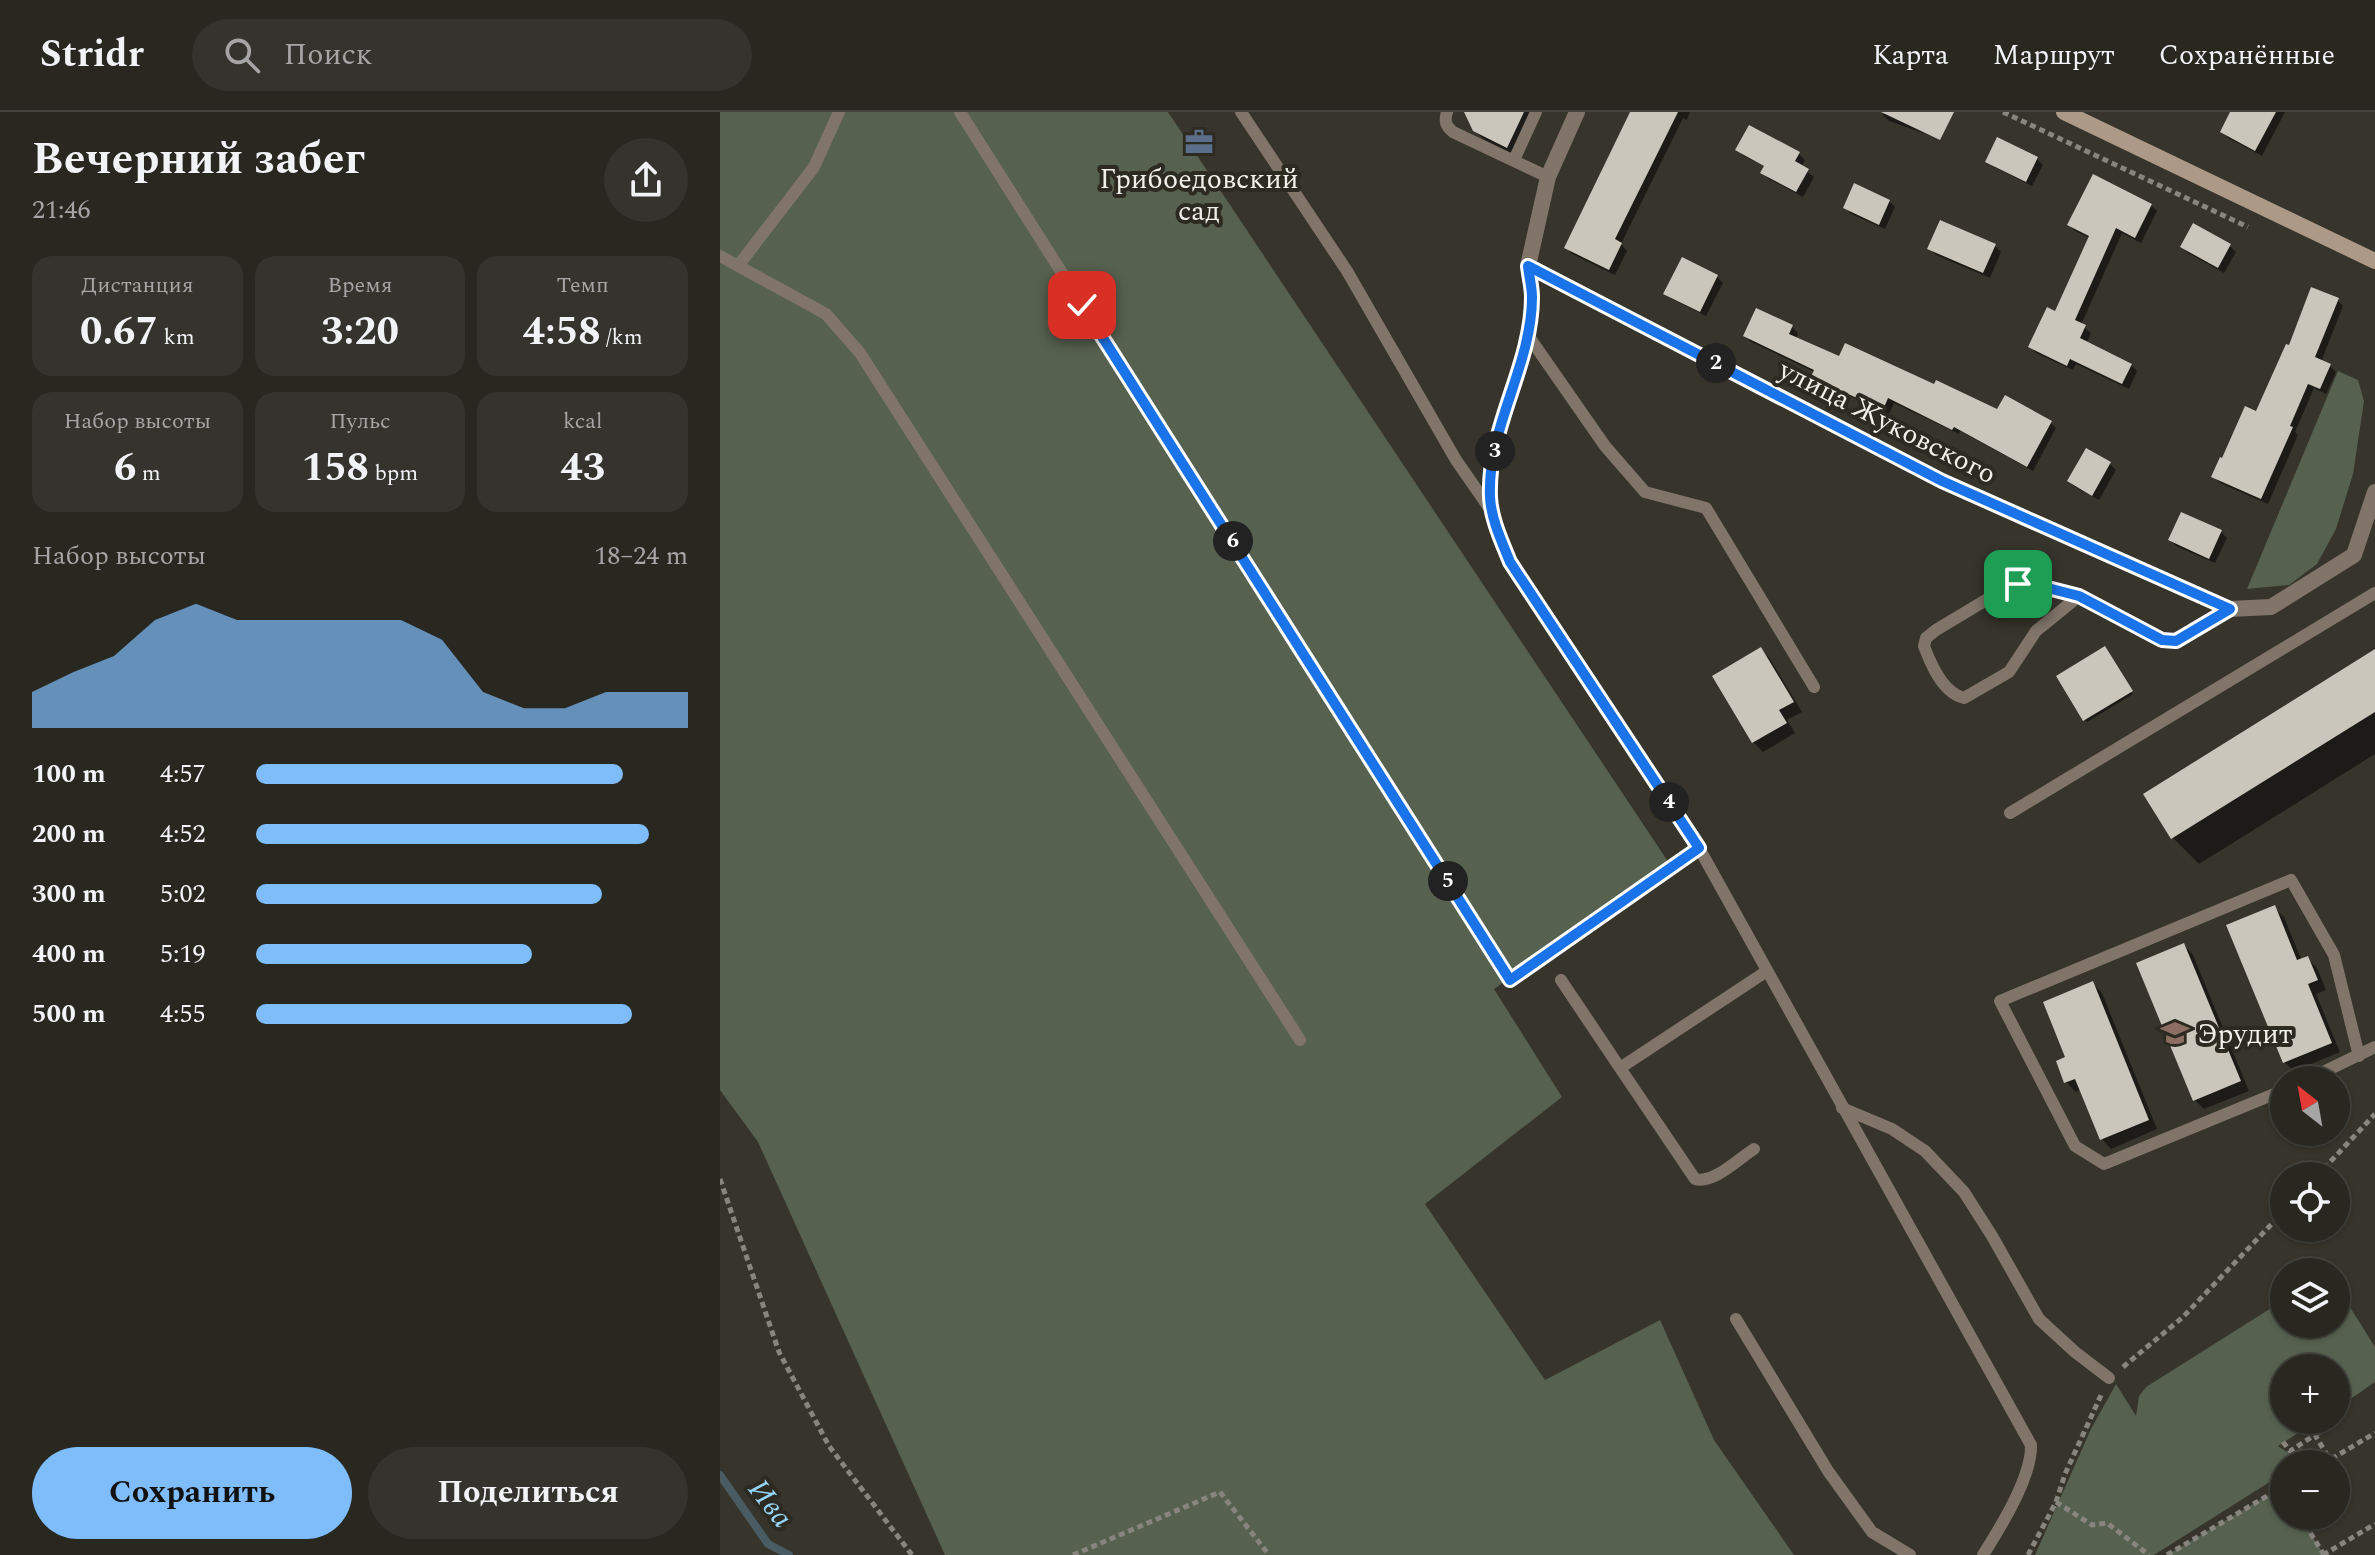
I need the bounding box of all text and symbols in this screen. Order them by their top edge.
search box [192,19,752,91]
text: Stridr [40,26,144,84]
text: Поиск [284,32,373,78]
icon: search [220,33,264,77]
text: Карта [1872,34,1949,77]
text: Маршрут [1993,34,2115,77]
text: Сохранённые [2159,34,2335,77]
text: Вечерний забег [32,126,365,193]
office icon: Грибоедовский сад [1184,127,1214,157]
button: share [604,138,688,222]
place label: Грибоедовский сад [1099,158,1299,233]
text: 21:46 [32,190,91,230]
text: Дистанция [81,269,193,302]
text: Время [327,269,393,302]
text: Темп [556,269,609,302]
pin [1048,271,1116,339]
icon: check [1060,283,1104,327]
text: 0.67 [80,302,158,363]
text: 3:20 [321,302,399,363]
text: 4:58 [523,302,601,363]
text: km [158,321,195,354]
text: /km [601,321,643,354]
pin: 2 [1696,343,1736,383]
text: 2 [1710,346,1722,379]
street label: улица Жуковского [1770,348,2004,496]
text: Набор высоты [64,405,211,438]
text: Пульс [329,405,391,438]
text: kcal [563,405,602,438]
pin: 3 [1475,431,1515,471]
text: 3 [1489,434,1501,467]
text: 6 [114,438,136,499]
text: 158 [302,438,369,499]
text: 43 [560,438,605,499]
text: m [136,457,161,490]
text: bpm [369,457,418,490]
pin: 6 [1213,521,1253,561]
text: 6 [1227,524,1239,557]
text: Набор высоты [32,536,206,576]
text: 18–24 m [594,536,688,576]
pin [1984,550,2052,618]
icon: arrive [1996,562,2040,606]
text: 100 m [32,754,106,794]
text: 4:57 [160,754,206,794]
pin: 4 [1649,782,1689,822]
text: 4 [1663,785,1675,818]
text: 200 m [32,814,106,854]
text: 4:52 [160,814,206,854]
pin: 5 [1428,861,1468,901]
text: 5 [1442,864,1454,897]
text: 300 m [32,874,106,914]
text: 5:02 [160,874,206,914]
text: 400 m [32,934,106,974]
text: 5:19 [160,934,206,974]
text: 500 m [32,994,106,1034]
text: 4:55 [160,994,206,1034]
place label: Эрудит [2197,1013,2293,1056]
school or university icon: Эрудит [2160,1018,2190,1048]
north arrow [2270,1066,2350,1146]
map controls [2270,1066,2350,1530]
button: locate [2270,1162,2350,1242]
button: layers [2270,1258,2350,1338]
button: + [2270,1354,2350,1434]
button: Сохранить [32,1447,352,1539]
button: Поделиться [368,1447,688,1539]
button: − [2270,1450,2350,1530]
water label: Ива [736,1469,804,1538]

